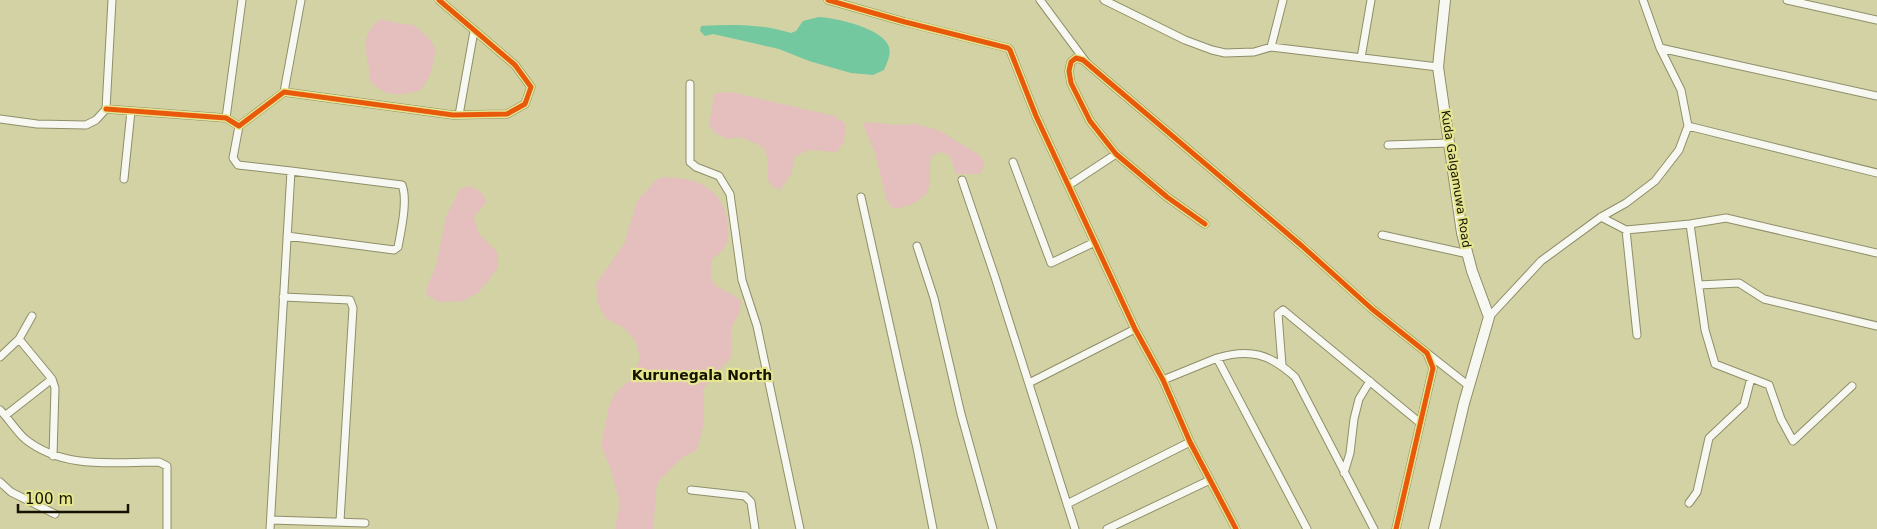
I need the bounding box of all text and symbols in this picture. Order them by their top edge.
street label: Kuda Galgamuwa Road [1438,109,1474,249]
district label: Kurunegala North [632,367,772,383]
scale bar [18,482,128,514]
text: 100 m [25,490,73,508]

